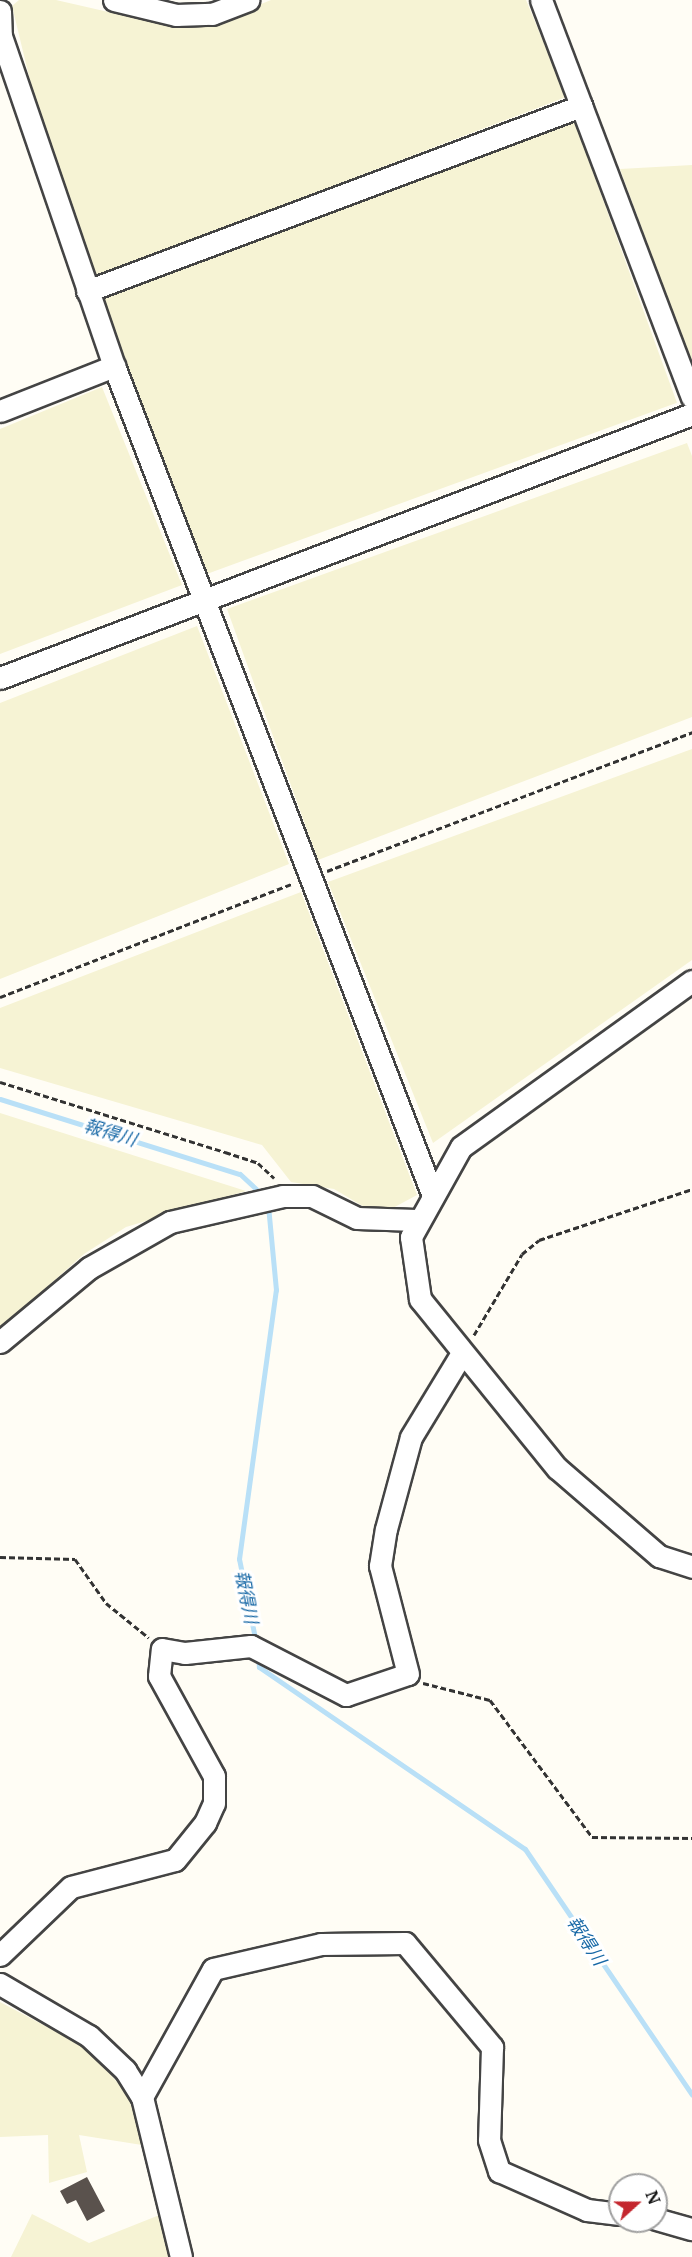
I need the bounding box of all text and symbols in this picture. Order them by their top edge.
water label: 報得川 [81,1115,139,1151]
water label: 報得川 [230,1568,262,1626]
water label: 報得川 [562,1912,610,1970]
north arrow [608,2173,668,2233]
text: N [641,2188,665,2207]

